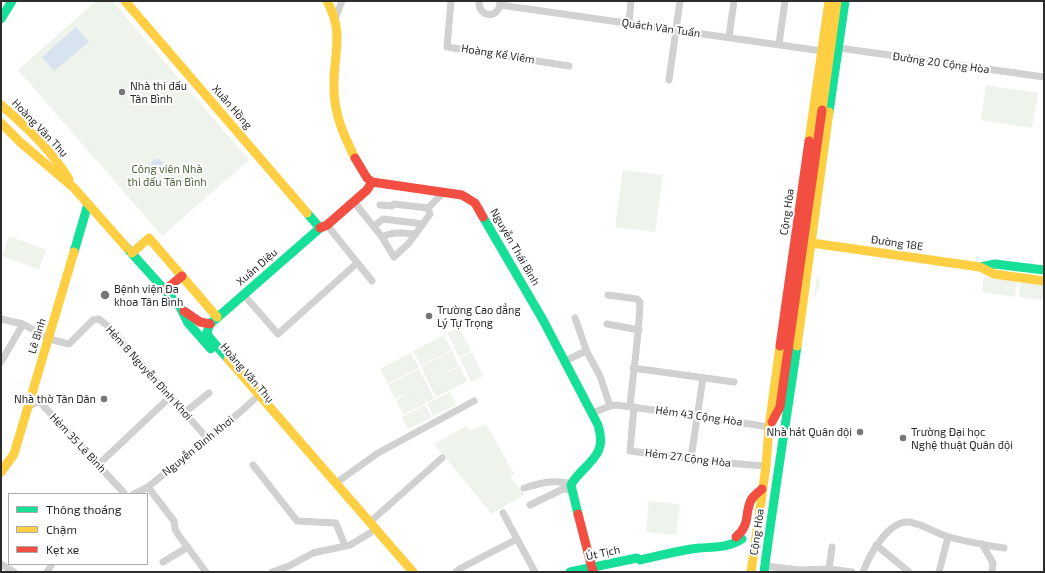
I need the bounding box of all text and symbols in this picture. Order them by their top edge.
street label: Quách Văn Tuấn [621,16,701,40]
street label: Hoàng Kế Viêm [460,42,536,66]
street label: Đường 20 Cộng Hòa [892,50,990,76]
place label: Nhà thi đấu Tân Bình [130,79,187,105]
street label: Xuân Hồng [209,82,255,132]
marker: Nhà thi đấu Tân Bình [117,87,127,97]
street label: Hoàng Văn Thụ [9,96,71,160]
park label: Công viên Nhà thi đấu Tân Bình [127,162,207,188]
street label: Cộng Hòa [777,188,797,236]
street label: Nguyễn Thái Bình [488,206,542,288]
street label: Đường 18E [870,233,924,253]
street label: Xuân Diệu [234,246,280,288]
place label: Bệnh viện Đa khoa Tân Bình [114,282,183,308]
marker: Bệnh viện Đa khoa Tân Bình [99,289,111,301]
place label: Trường Cao đẳng Lý Tự Trọng [437,303,521,329]
marker: Trường Cao đẳng Lý Tự Trọng [424,311,434,321]
street label: Lê Bình [25,317,49,355]
street label: Hẻm 8 Nguyễn Đình Khơi [103,323,195,423]
street label: Hoàng Văn Thụ [217,340,277,406]
place label: Nhà thờ Tân Dân [14,392,96,406]
marker: Nhà thờ Tân Dân [99,394,109,404]
street label: Hẻm 43 Cộng Hòa [655,403,743,429]
street label: Hẻm 35 Lê Bình [47,411,109,475]
street label: Nguyễn Đình Khơi [160,413,236,479]
place label: Nhà hát Quân đội [767,425,852,439]
place label: Trường Đại học Nghệ thuật Quân đội [911,425,1013,451]
marker: Nhà hát Quân đội [855,427,865,437]
marker: Trường Đại học Nghệ thuật Quân đội [898,433,908,443]
street label: Hẻm 27 Cộng Hòa [644,446,732,470]
legend [8,493,148,565]
text: Thông thoáng [46,502,122,516]
street label: Cộng Hòa [747,508,767,556]
text: Chậm [46,522,77,536]
text: Kẹt xe [46,542,79,556]
street label: Út Tịch [585,543,621,563]

